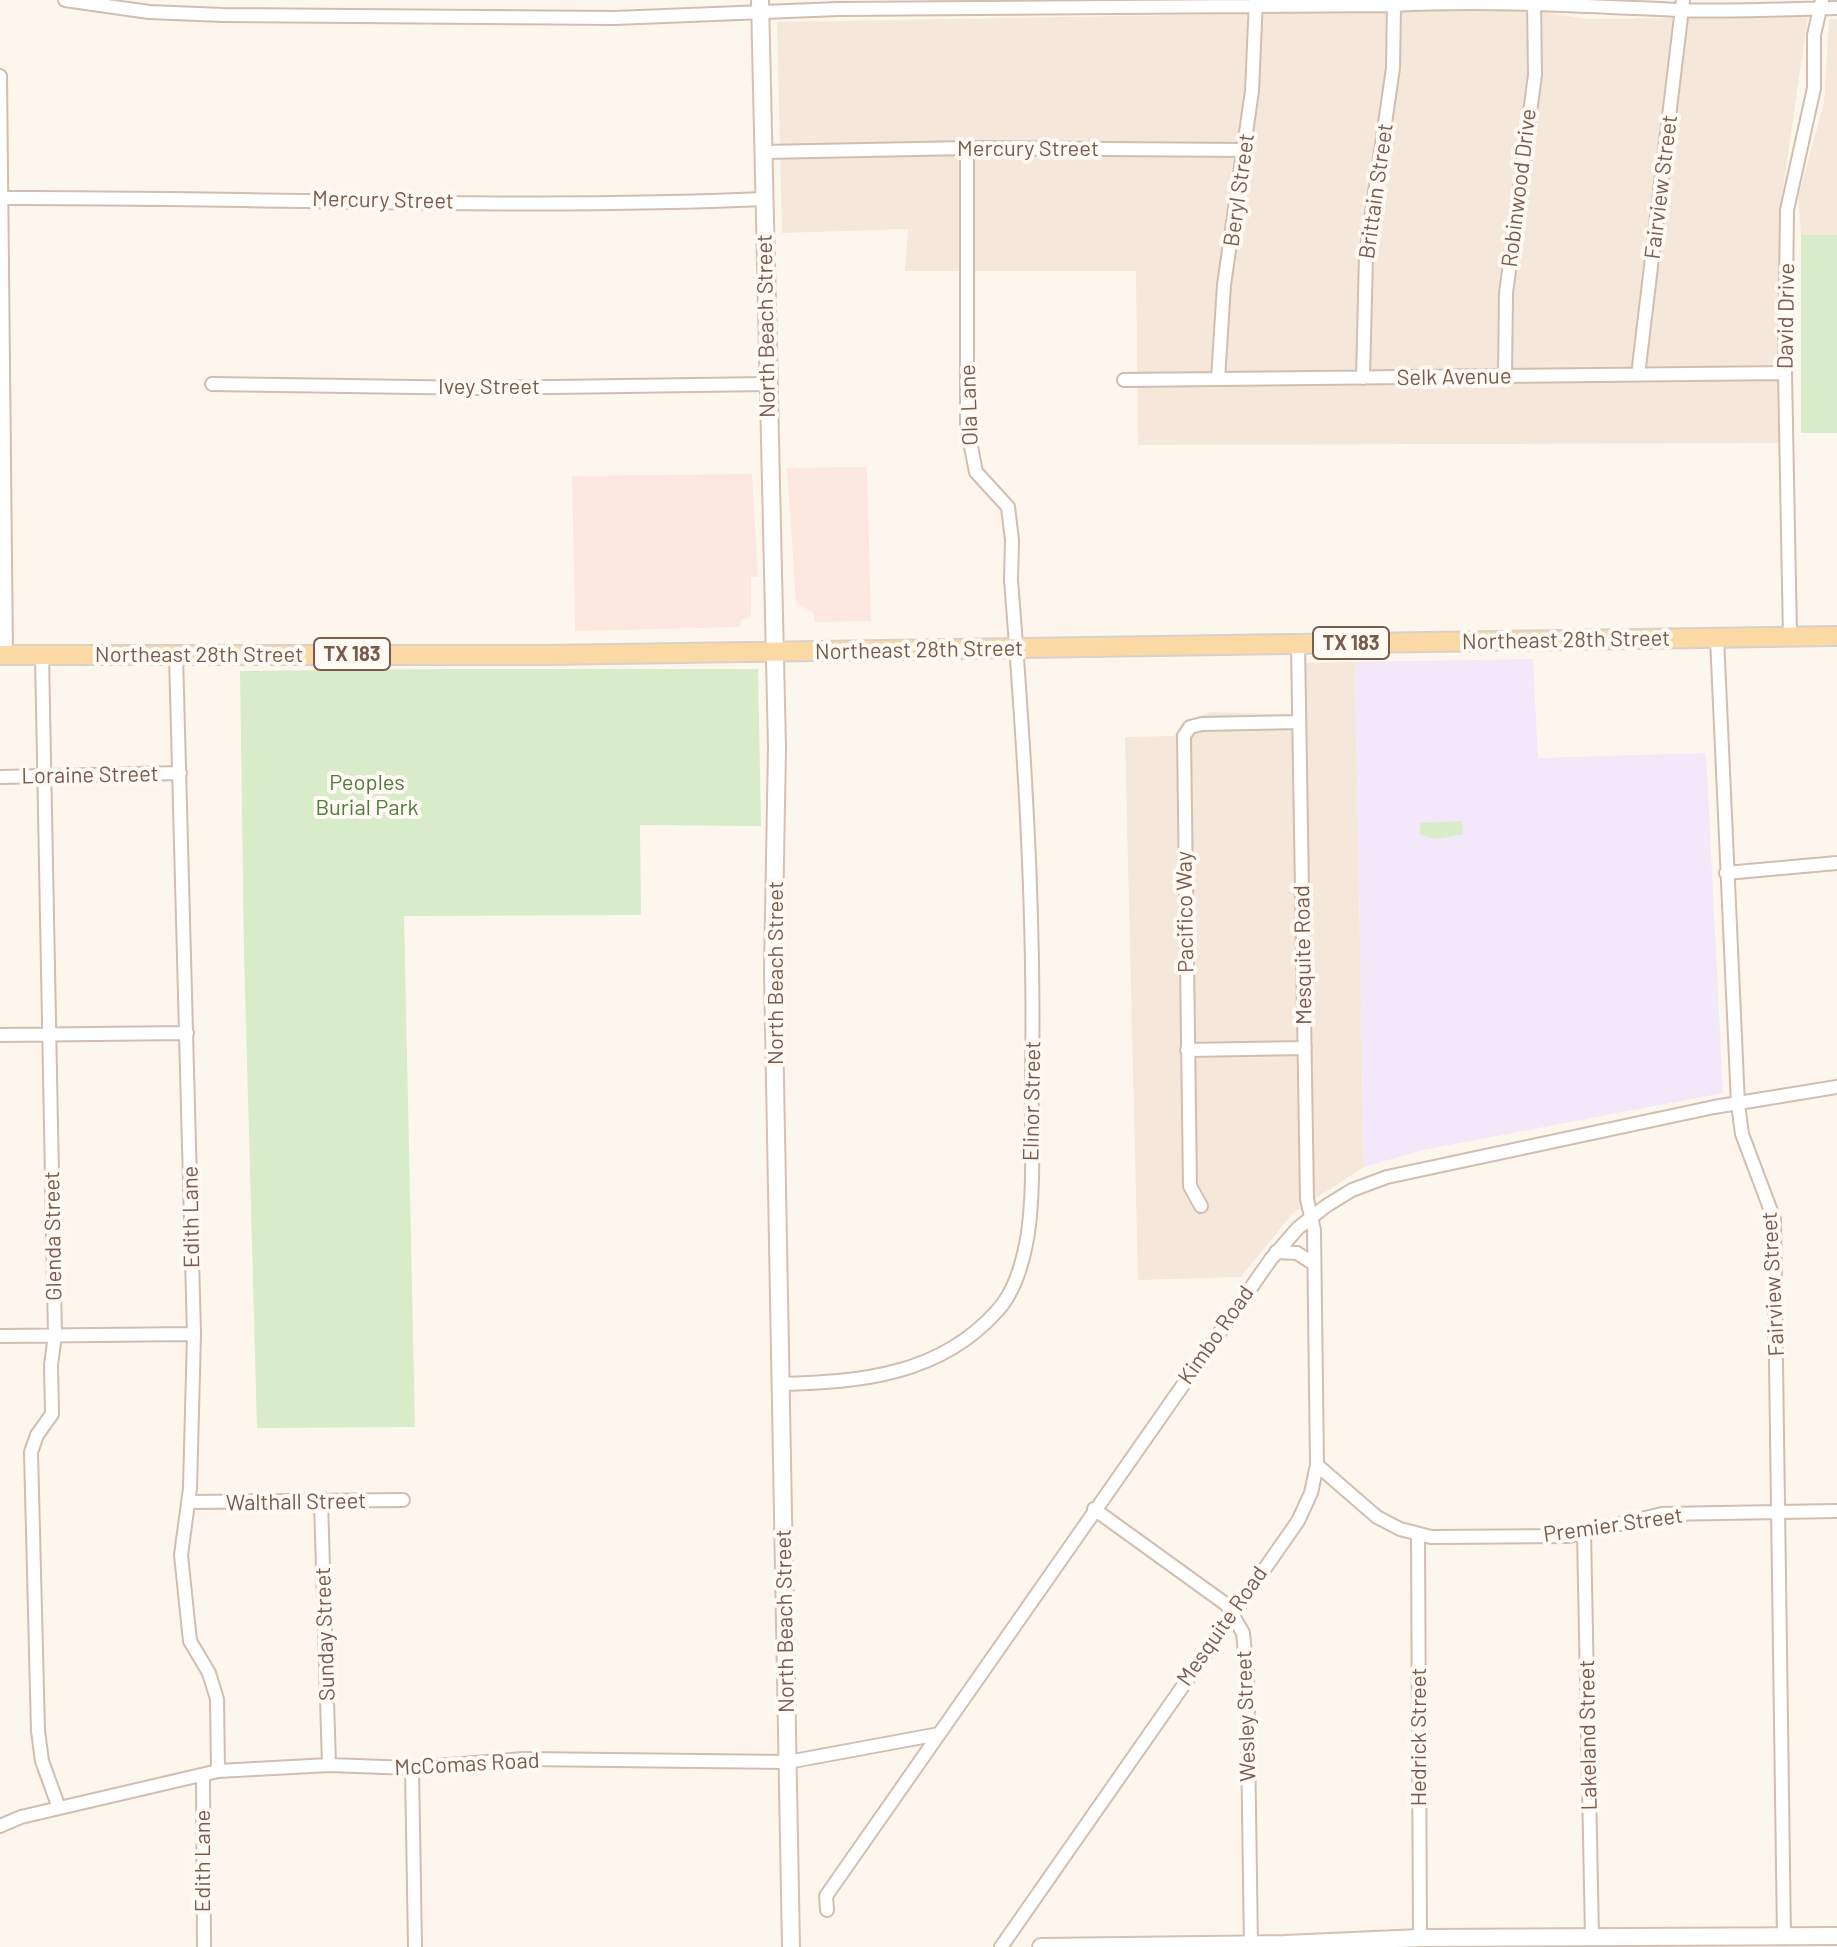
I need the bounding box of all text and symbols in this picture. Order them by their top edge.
street label: Robinwood Drive [1496,107,1542,269]
street label: Fairview Street [1639,113,1683,261]
street label: Brittain Street [1353,122,1399,260]
street label: Beryl Street [1218,132,1260,248]
street label: Mercury Street [957,136,1099,162]
street label: Mercury Street [312,186,454,214]
street label: North Beach Street [751,234,781,418]
street label: David Drive [1772,263,1800,369]
street label: Selk Avenue [1396,363,1512,391]
street label: Ola Lane [954,364,984,446]
street label: Ivey Street [438,374,540,400]
street label: Northeast 28th Street [1462,625,1670,655]
road number: TX 183 [1313,627,1389,659]
street label: Northeast 28th Street [815,635,1023,665]
road number: TX 183 [314,638,390,670]
street label: Northeast 28th Street [95,642,303,668]
street label: Loraine Street [21,761,159,789]
park label: Peoples Burial Park [316,770,418,822]
street label: Pacifico Way [1171,851,1199,973]
street label: North Beach Street [763,881,789,1065]
street label: Mesquite Road [1289,885,1317,1025]
street label: Elinor Street [1018,1041,1046,1161]
street label: Edith Lane [177,1166,205,1268]
street label: Glenda Street [39,1171,67,1301]
street label: Fairview Street [1756,1211,1790,1357]
street label: Kimbo Road [1172,1281,1260,1389]
street label: Walthall Street [226,1488,366,1516]
street label: Premier Street [1542,1502,1684,1548]
street label: North Beach Street [770,1529,800,1713]
street label: Mesquite Road [1171,1561,1273,1691]
street label: Sunday Street [309,1567,341,1701]
street label: Wesley Street [1231,1650,1261,1782]
street label: Lakeland Street [1573,1660,1603,1810]
street label: Hedrick Street [1406,1668,1432,1806]
street label: McComas Road [394,1747,540,1781]
street label: Edith Lane [190,1810,216,1912]

